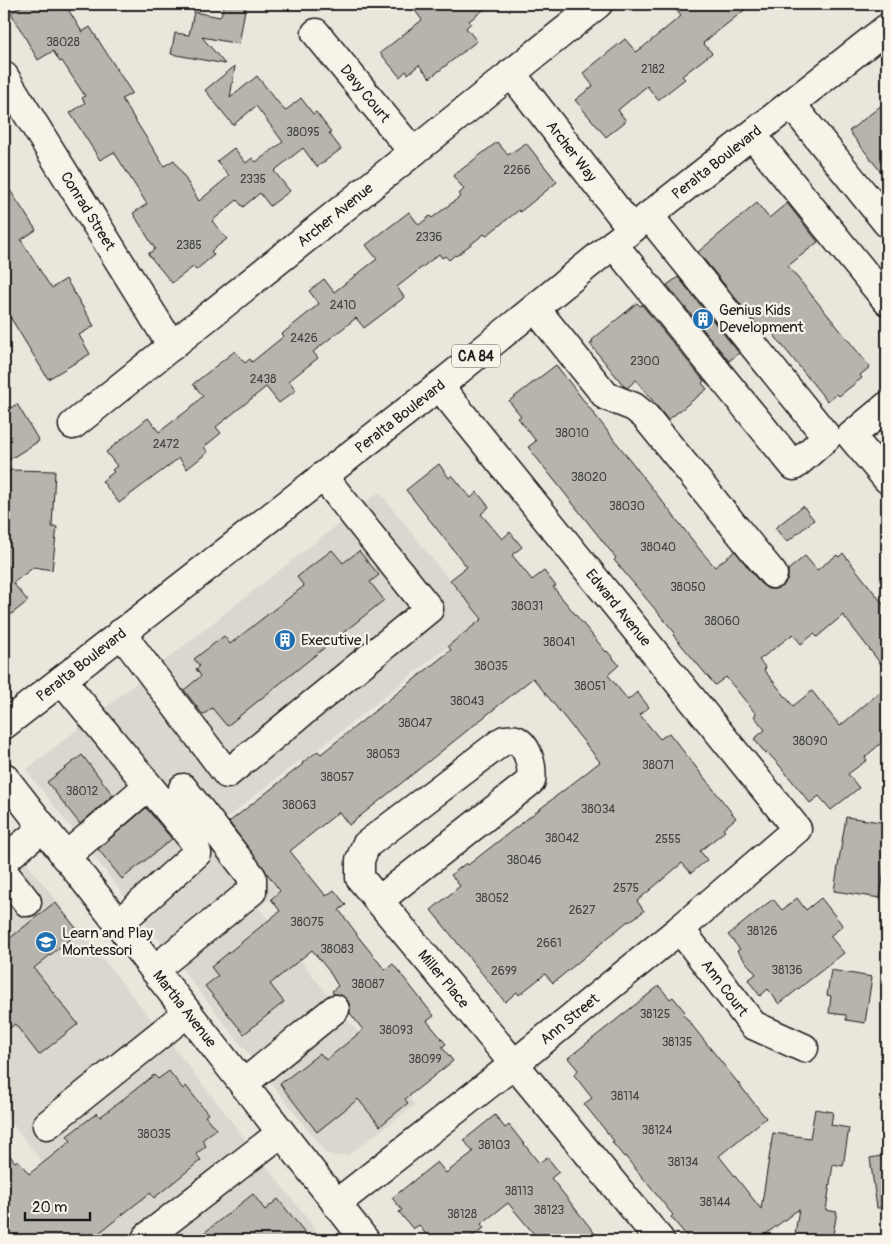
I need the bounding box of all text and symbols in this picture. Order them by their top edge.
house number: 38028 [46,35,80,50]
street label: Davy Court [336,61,395,127]
house number: 2182 [641,62,665,77]
street label: Archer Way [542,117,602,186]
street label: Peralta Boulevard [668,121,765,204]
house number: 38095 [286,125,320,140]
house number: 2266 [503,163,531,178]
street label: Conrad Street [56,168,120,255]
house number: 2335 [240,172,266,187]
street label: Archer Avenue [293,178,377,251]
house number: 2336 [416,230,442,245]
house number: 2385 [176,238,202,253]
house number: 2410 [330,298,356,313]
place label: Genius Kids Development [719,301,805,337]
building icon: Genius Kids Development [691,307,715,331]
house number: 2426 [290,331,318,346]
road number: CA 84 [452,344,500,368]
house number: 2300 [630,354,660,369]
house number: 2438 [250,372,276,387]
street label: Peralta Boulevard [351,375,449,457]
house number: 38010 [555,426,589,441]
house number: 2472 [153,437,180,452]
house number: 38020 [571,470,607,485]
house number: 38030 [609,499,645,514]
house number: 38040 [640,540,676,555]
street label: Edward Avenue [581,565,655,651]
house number: 38050 [670,580,706,595]
house number: 38031 [511,599,543,614]
house number: 38060 [704,614,740,629]
street label: Peralta Boulevard [32,624,130,706]
building icon: Executive I [273,628,297,652]
place label: Executive I [301,631,369,650]
house number: 38041 [543,635,575,650]
house number: 38035 [474,659,508,674]
house number: 38051 [574,679,606,694]
house number: 38043 [450,694,485,709]
house number: 38047 [398,716,433,731]
house number: 38090 [792,734,828,749]
house number: 38053 [366,747,400,762]
house number: 38071 [642,758,674,773]
house number: 38057 [320,770,355,785]
house number: 38012 [66,784,98,799]
house number: 38063 [282,798,317,813]
house number: 38034 [581,802,615,817]
house number: 38042 [545,831,580,846]
house number: 2555 [655,832,681,847]
house number: 38046 [507,853,541,868]
house number: 2575 [613,881,639,896]
house number: 38052 [475,891,509,906]
house number: 2627 [569,903,596,918]
house number: 38075 [290,915,324,930]
place label: Learn and Play Montessori [62,924,153,960]
house number: 38126 [746,924,778,939]
school or university icon: Learn and Play Montessori [34,930,58,954]
house number: 2661 [536,936,562,951]
house number: 38083 [320,942,354,957]
street label: Miller Place [414,946,474,1013]
street label: Ann Court [697,956,753,1021]
house number: 38136 [771,963,803,978]
house number: 2699 [491,964,517,979]
street label: Martha Avenue [149,966,221,1052]
house number: 38087 [351,977,385,992]
street label: Ann Street [536,989,604,1049]
house number: 38125 [640,1007,670,1022]
house number: 38093 [379,1023,413,1038]
house number: 38135 [662,1035,692,1050]
house number: 38099 [408,1052,442,1067]
house number: 38114 [610,1089,640,1104]
house number: 38124 [641,1123,673,1138]
house number: 38035 [137,1127,171,1142]
house number: 38103 [478,1138,510,1153]
house number: 38134 [667,1155,699,1170]
house number: 38113 [505,1184,534,1199]
scale bar [25,1189,90,1221]
house number: 38144 [699,1195,731,1210]
text: 20 m [32,1198,67,1217]
house number: 38123 [534,1203,565,1218]
house number: 38128 [447,1207,477,1222]

